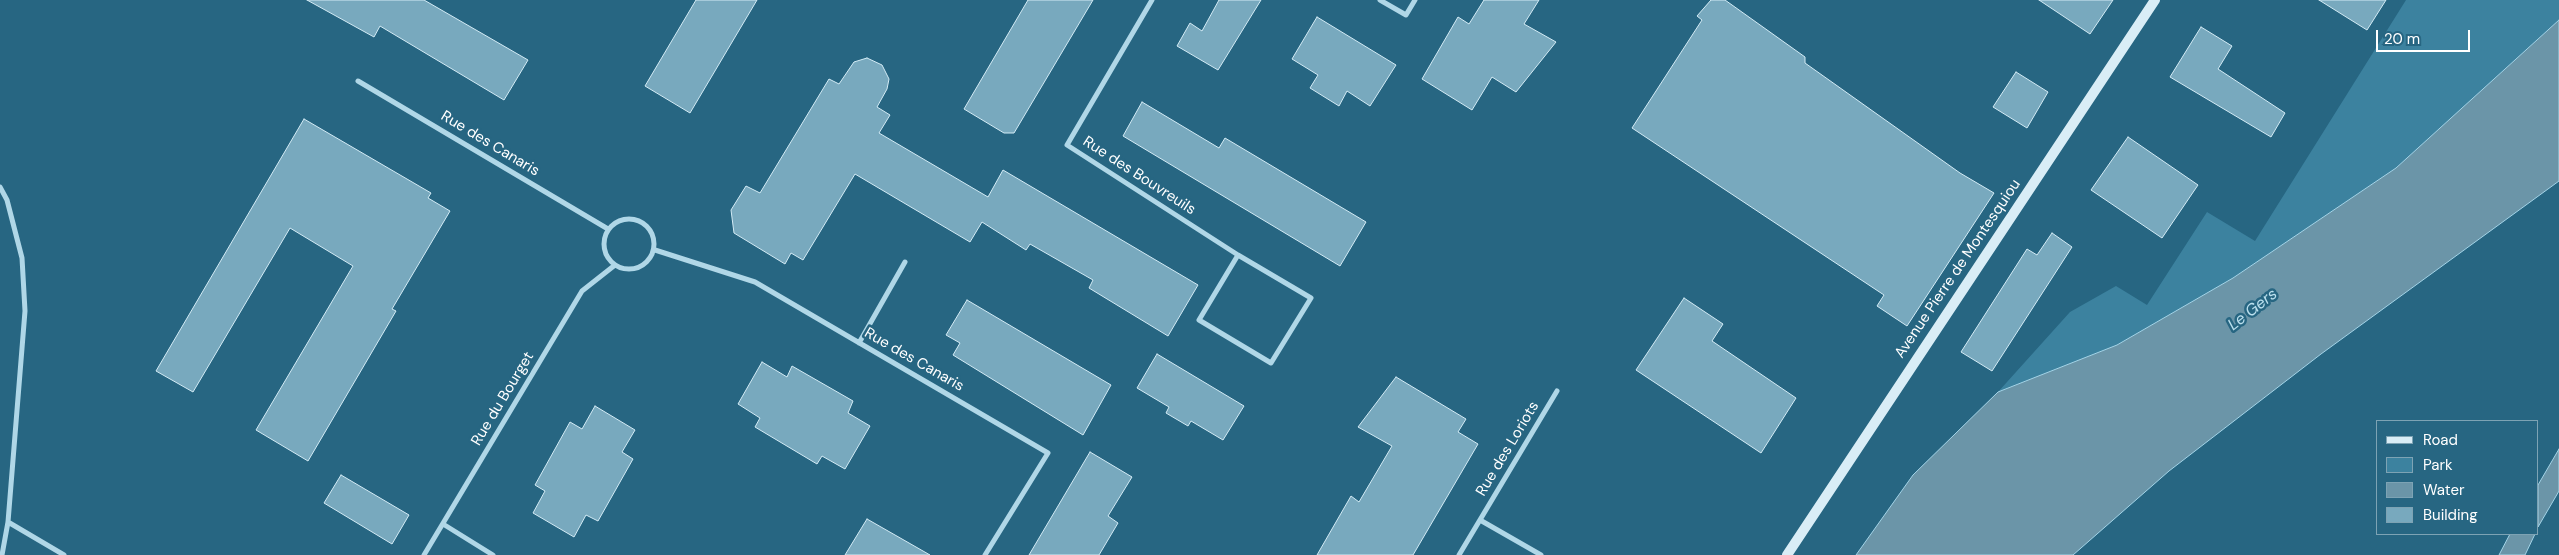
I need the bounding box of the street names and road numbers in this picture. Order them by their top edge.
street label: Rue des Canaris [437,107,543,181]
street label: Rue des Bouvreuils [1079,133,1199,219]
street label: Avenue Pierre de Montesquiou [1891,176,2025,362]
street label: Rue des Canaris [861,324,967,396]
street label: Rue du Bourget [468,349,538,449]
street label: Rue des Loriots [1473,398,1543,500]

